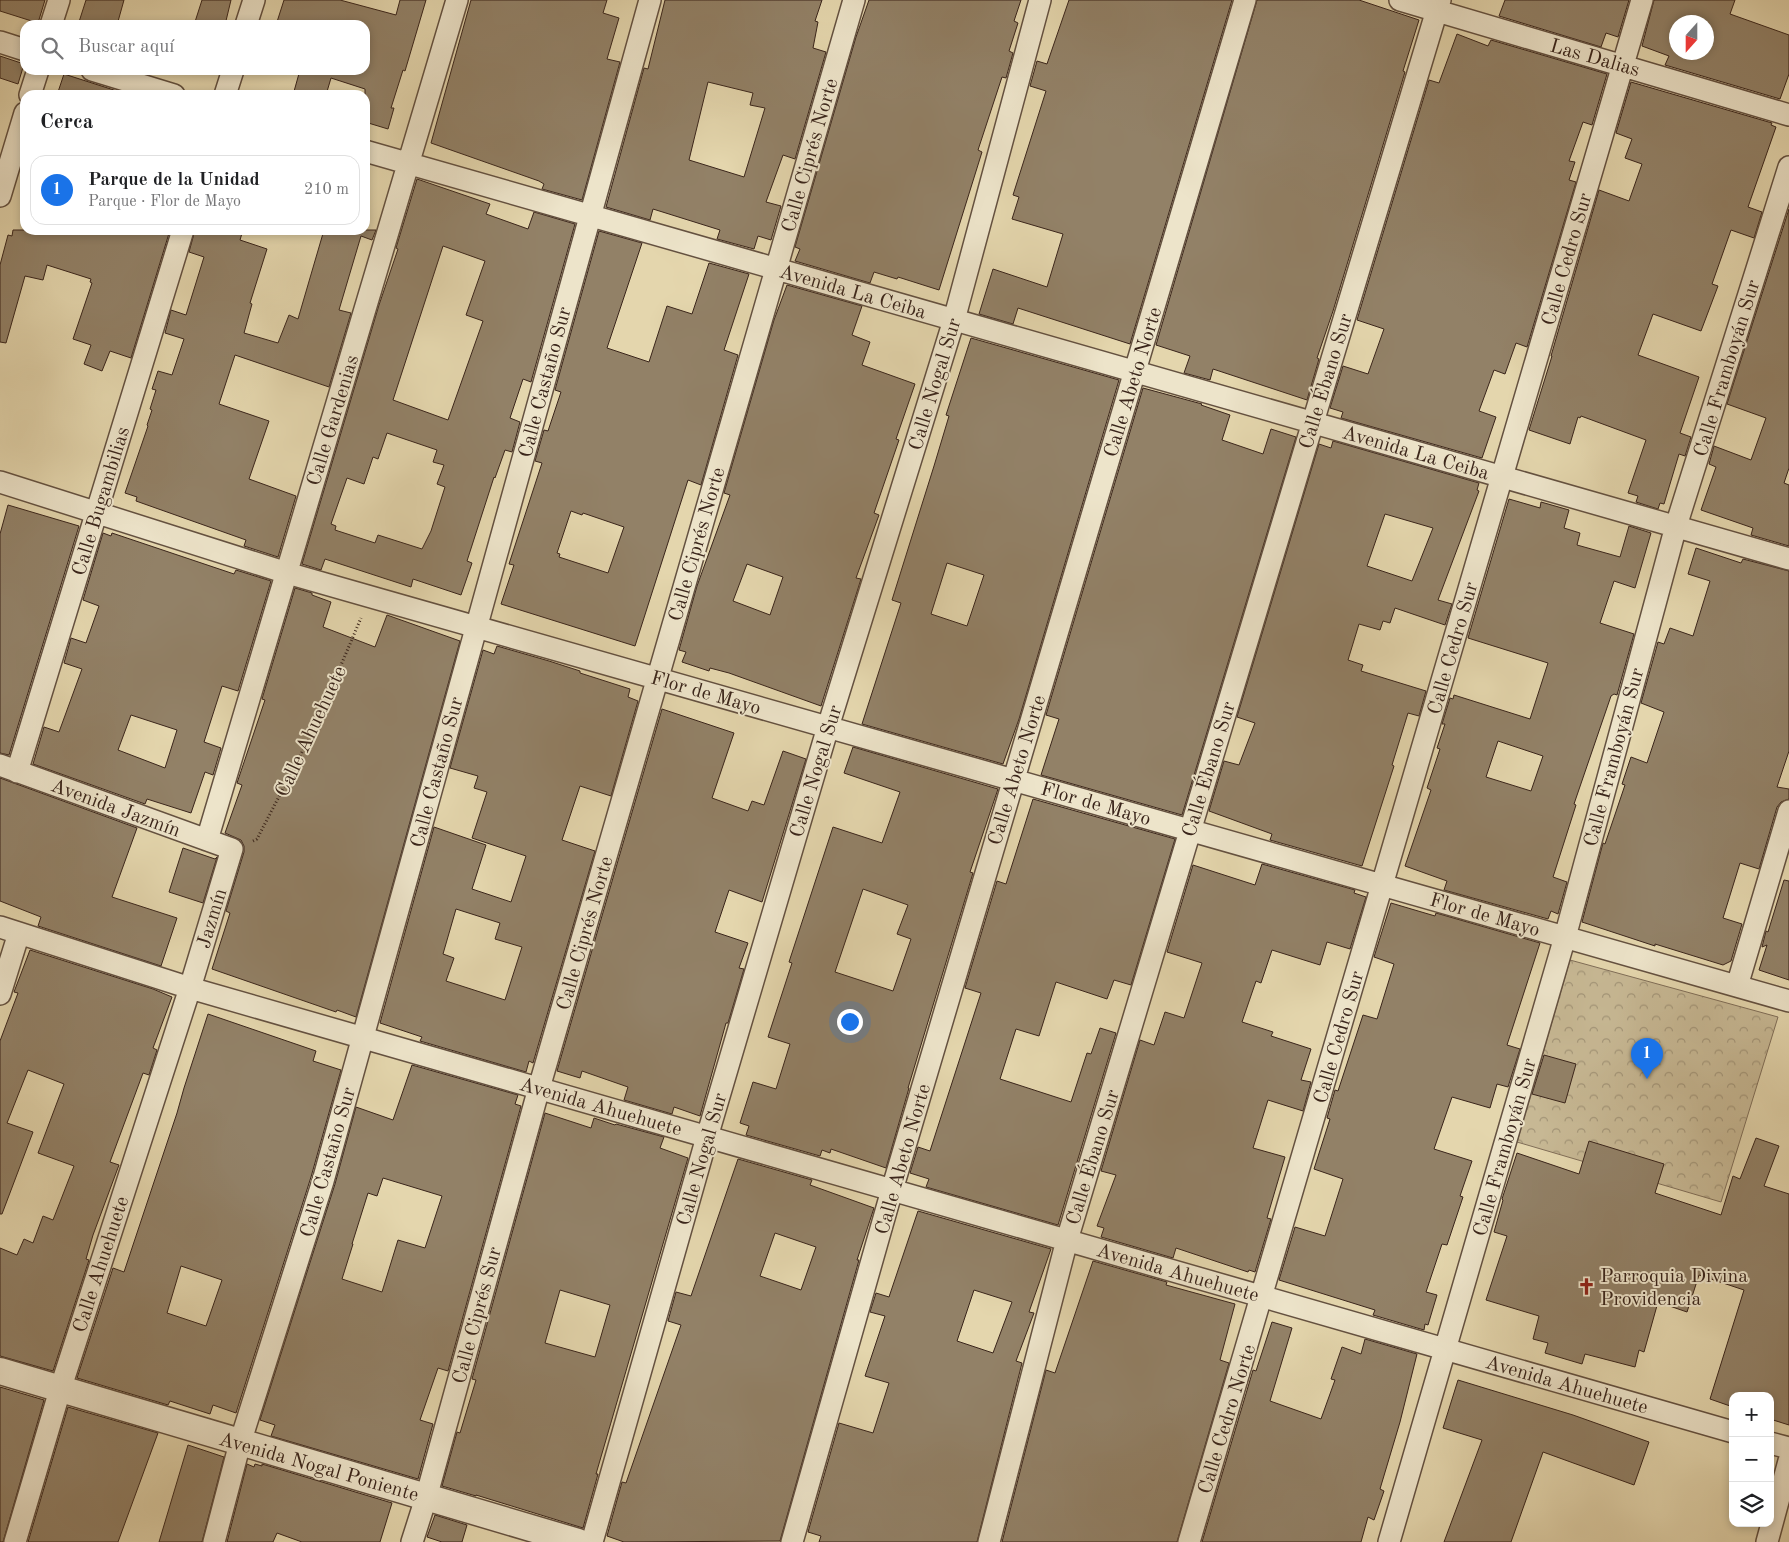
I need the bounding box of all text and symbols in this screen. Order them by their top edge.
north arrow [1669,15,1714,60]
search box [20,20,370,75]
icon: search [38,34,66,62]
street label: Las Dalias [1547,37,1642,81]
text: Buscar aquí [78,38,174,57]
street label: Calle Ciprés Norte [779,76,843,235]
text: Cerca [40,112,93,133]
text: Parque de la Unidad [88,171,260,190]
text: 1 [52,182,62,198]
text: 210 m [304,182,349,198]
street label: Calle Cedro Sur [1539,191,1596,328]
text: Parque · Flor de Mayo [88,194,241,210]
street label: Avenida La Ceiba [777,262,928,324]
street label: Calle Framboyán Sur [1691,278,1764,460]
street label: Calle Castaño Sur [516,305,576,460]
street label: Calle Abeto Norte [1102,305,1166,460]
street label: Calle Ébano Sur [1294,311,1357,452]
street label: Calle Nogal Sur [906,316,966,453]
street label: Calle Gardenias [305,353,363,488]
street label: Avenida La Ceiba [1340,423,1491,485]
street label: Calle Bugambilias [70,425,134,579]
street label: Calle Ciprés Norte [666,465,730,624]
street label: Calle Cedro Sur [1425,580,1482,717]
street label: Calle Ahuehuete [273,663,351,800]
street label: Calle Framboyán Sur [1581,666,1648,849]
street label: Flor de Mayo [648,669,763,719]
street label: Calle Abeto Norte [986,693,1050,848]
street label: Calle Castaño Sur [408,695,468,850]
street label: Calle Ébano Sur [1177,699,1240,840]
street label: Calle Nogal Sur [787,703,847,840]
street label: Avenida Jazmín [48,776,183,842]
street label: Flor de Mayo [1038,780,1153,830]
street label: Calle Ciprés Norte [554,854,618,1013]
street label: Jazmín [194,886,232,951]
street label: Flor de Mayo [1427,891,1542,941]
street label: Calle Cedro Sur [1311,969,1368,1106]
your location [837,1009,863,1035]
pin: 1 [1631,1038,1663,1079]
street label: Calle Framboyán Sur [1471,1056,1541,1239]
street label: Avenida Ahuehuete [517,1075,684,1141]
street label: Calle Abeto Norte [873,1082,935,1237]
street label: Calle Castaño Sur [298,1085,360,1240]
street label: Calle Ébano Sur [1061,1087,1124,1228]
street label: Calle Nogal Sur [674,1091,731,1228]
street label: Calle Ahuehuete [70,1194,133,1335]
street label: Avenida Ahuehuete [1094,1241,1261,1307]
street label: Calle Ciprés Sur [450,1245,506,1386]
place label: Parroquia Divina Providencia [1600,1267,1748,1310]
church icon: Parroquia Divina Providencia [1576,1277,1596,1297]
street label: Calle Cedro Norte [1196,1342,1260,1497]
street label: Avenida Ahuehuete [1483,1353,1650,1419]
map controls [1729,1392,1774,1527]
button: + [1729,1392,1774,1437]
street label: Avenida Nogal Poniente [216,1430,421,1506]
button: − [1729,1437,1774,1482]
button: layers [1729,1482,1774,1527]

